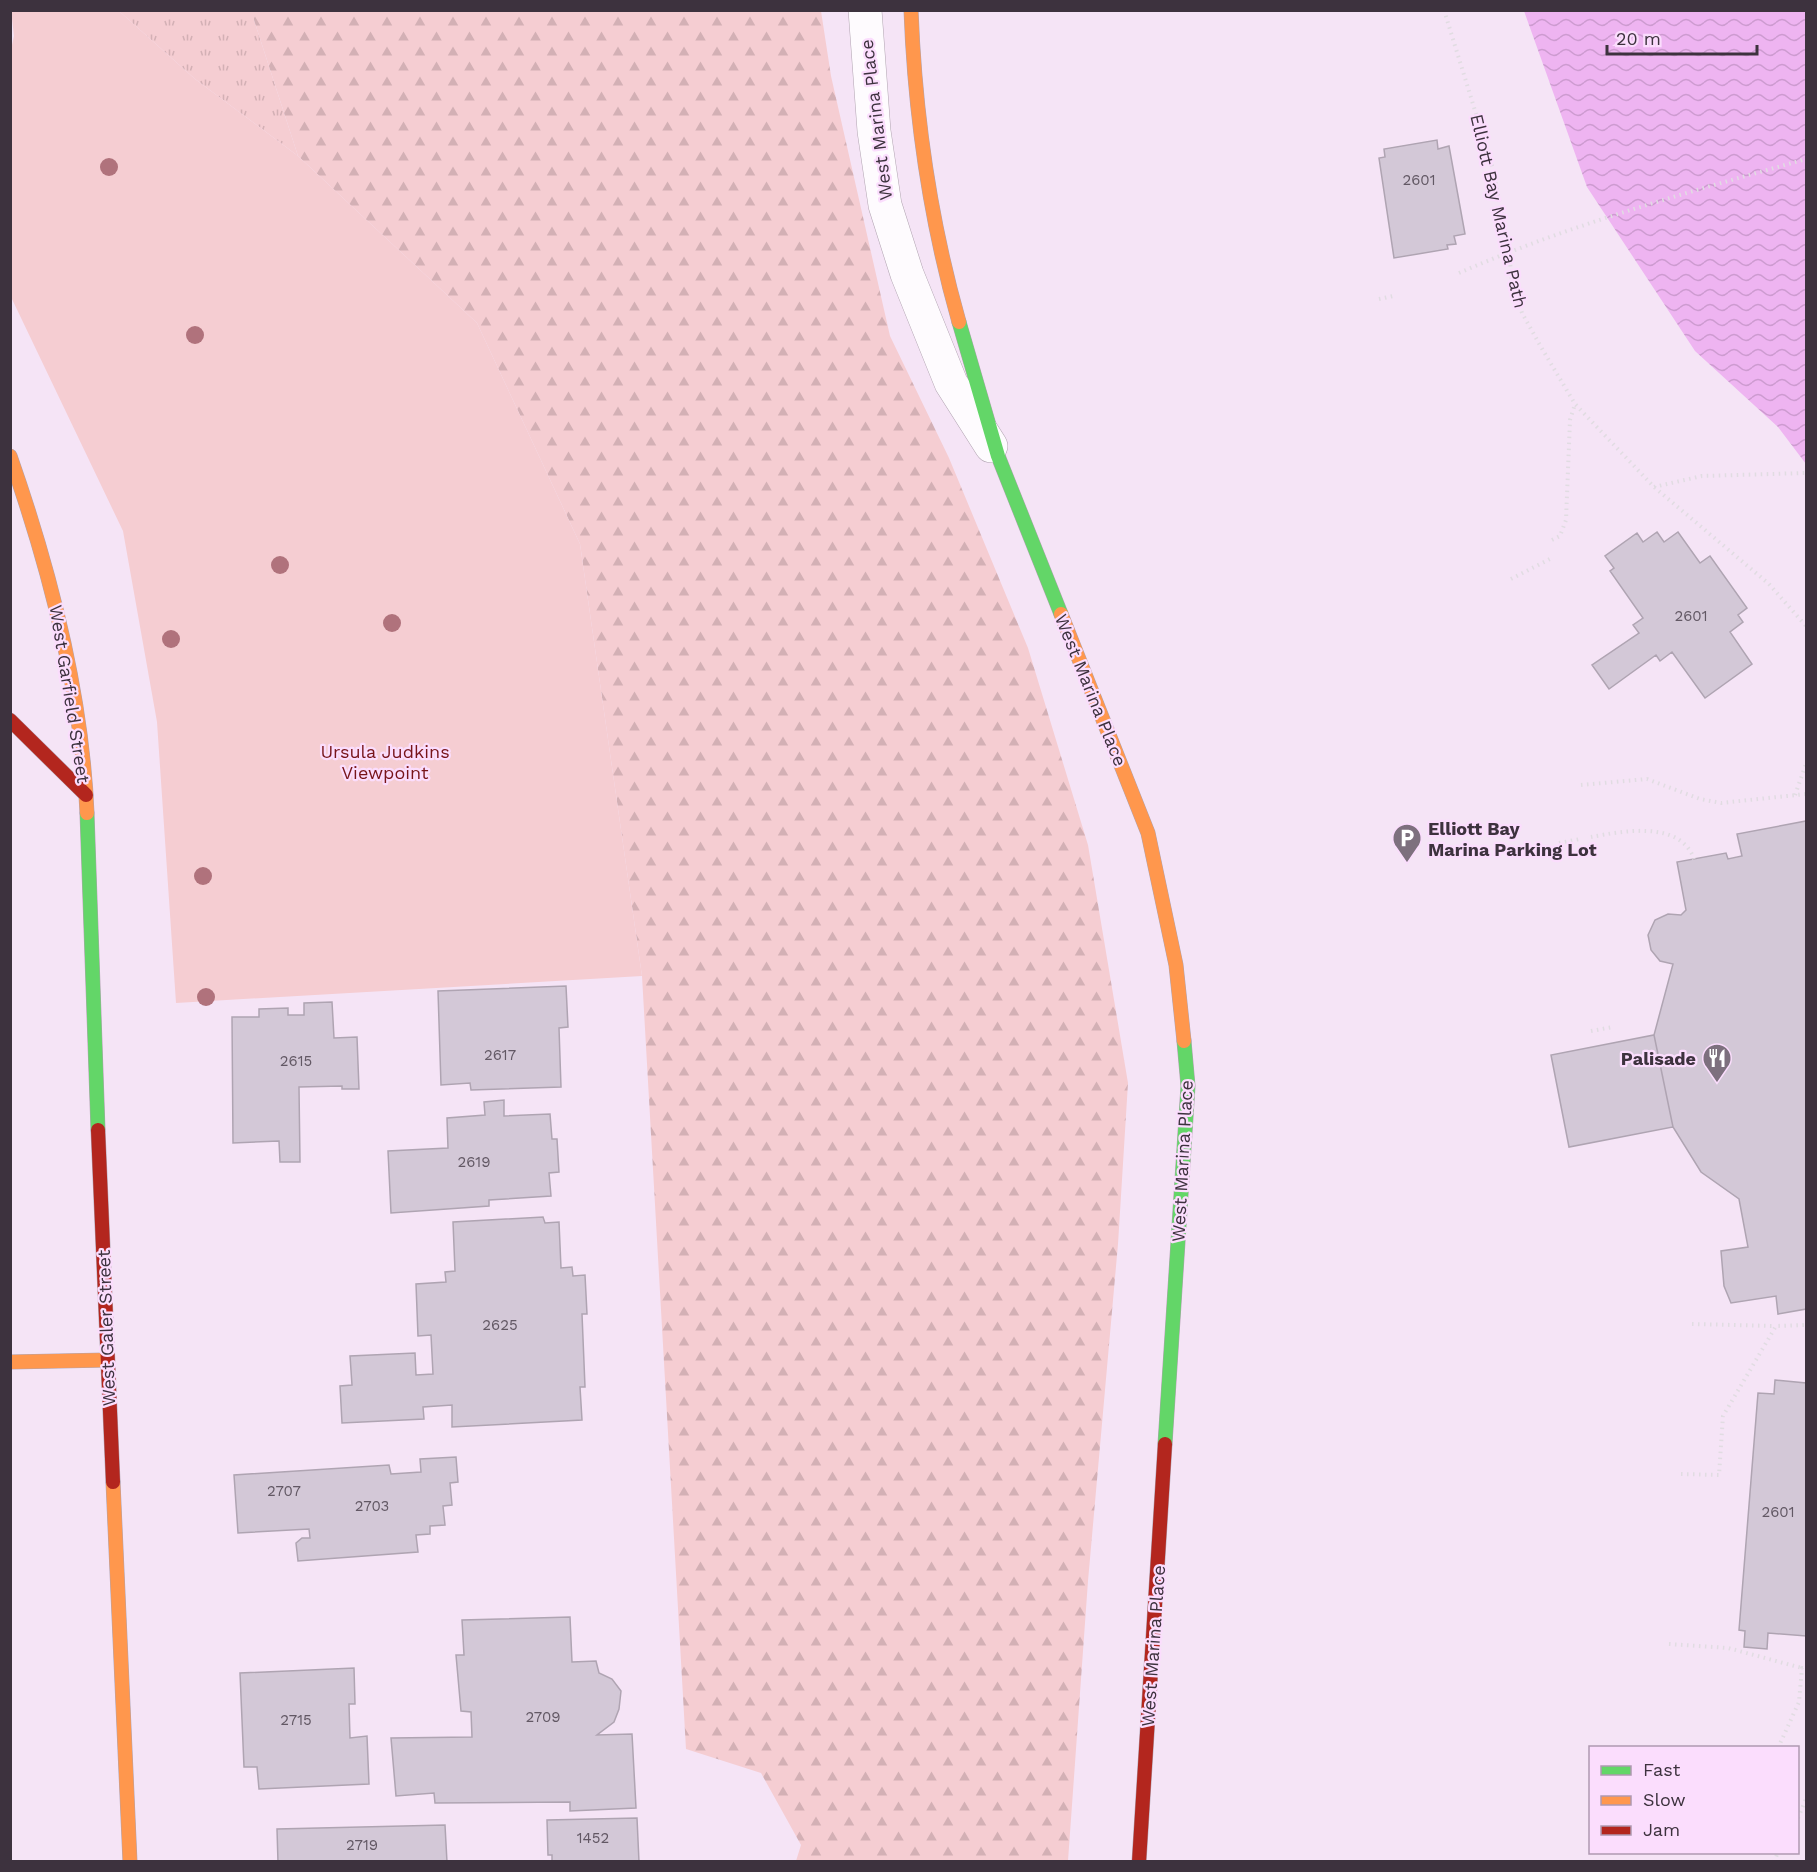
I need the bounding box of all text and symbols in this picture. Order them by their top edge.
scale bar [1607,18,1757,56]
text: 20 m [1616,28,1661,49]
street label: West Marina Place [856,38,896,202]
street label: Elliott Bay Marina Path [1466,112,1532,310]
house number: 2601 [1402,171,1436,189]
street label: West Garfield Street [46,603,95,785]
house number: 2601 [1674,607,1708,625]
street label: West Marina Place [1051,611,1131,769]
park label: Ursula Judkins Viewpoint [320,741,450,783]
place label: Elliott Bay Marina Parking Lot [1428,818,1597,860]
parking icon: Elliott Bay Marina Parking Lot [1391,822,1423,864]
restaurant icon: Palisade [1701,1042,1733,1084]
house number: 2617 [484,1046,516,1064]
place label: Palisade [1621,1048,1696,1069]
house number: 2615 [280,1052,312,1070]
street label: West Marina Place [1167,1080,1197,1242]
house number: 2619 [458,1153,490,1171]
street label: West Galer Street [93,1249,119,1407]
house number: 2625 [482,1316,518,1334]
house number: 2707 [267,1482,301,1500]
house number: 2703 [355,1497,389,1515]
house number: 2601 [1761,1503,1795,1521]
street label: West Marina Place [1137,1564,1169,1728]
house number: 2709 [525,1708,561,1726]
house number: 2715 [280,1711,312,1729]
legend [1589,1746,1799,1854]
text: Fast [1643,1759,1681,1780]
text: Slow [1643,1789,1686,1810]
text: Jam [1643,1819,1680,1840]
house number: 1452 [577,1829,609,1847]
house number: 2719 [346,1836,378,1854]

